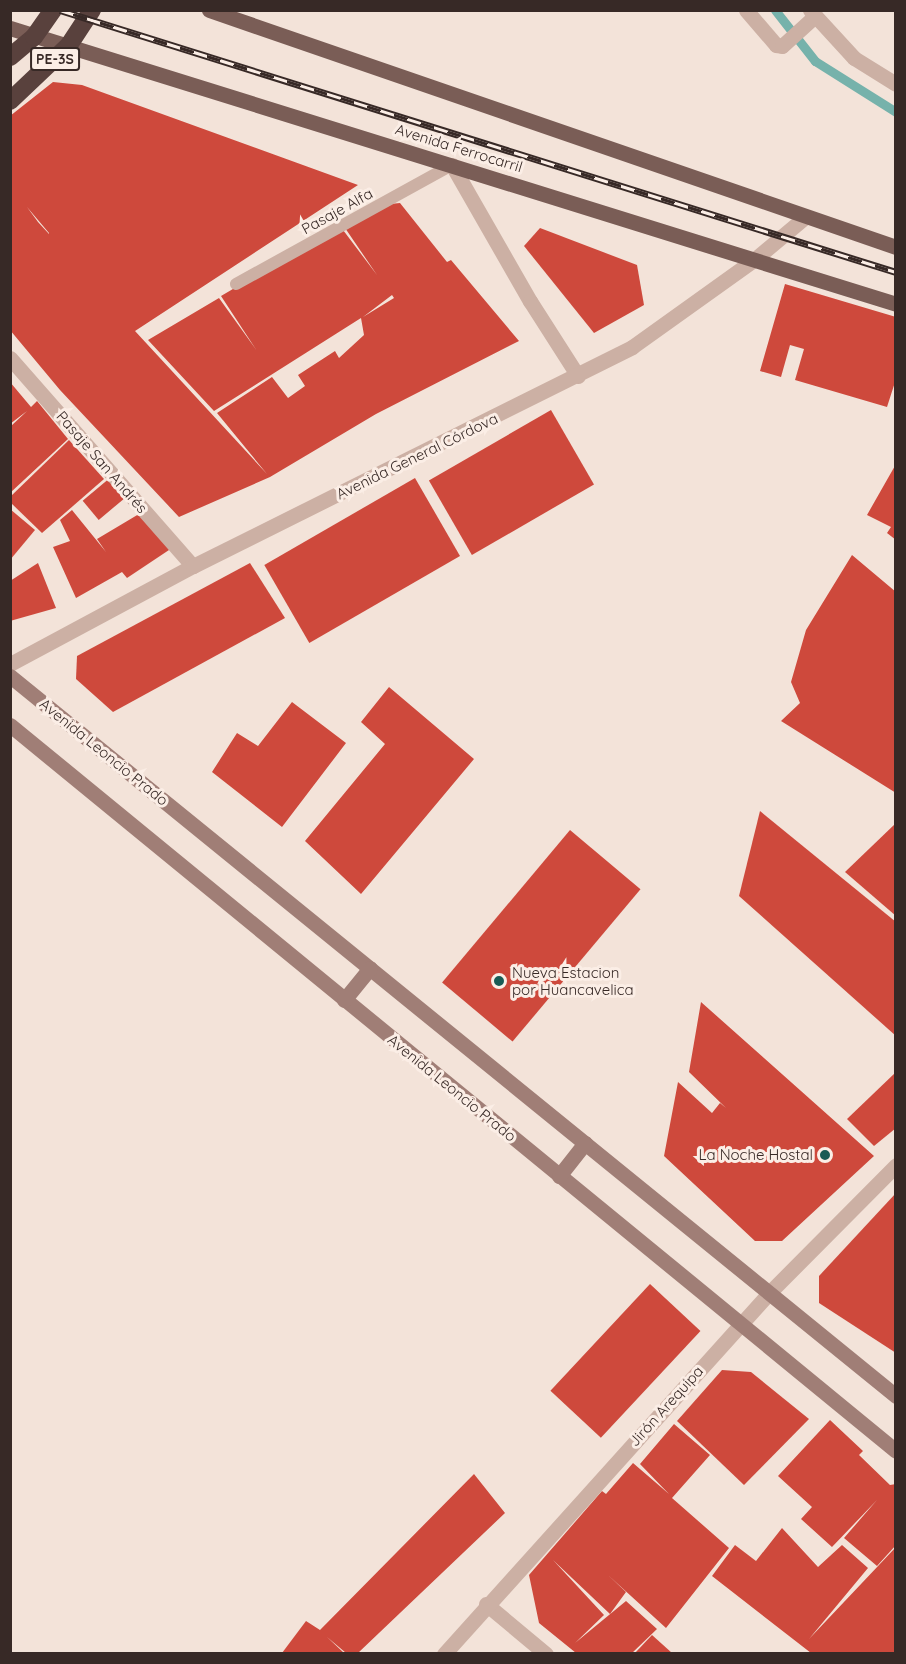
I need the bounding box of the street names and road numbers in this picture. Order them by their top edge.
road number: PE-3S [29,48,80,70]
street label: Avenida Ferrocarril [393,120,525,176]
street label: Pasaje Alfa [298,184,376,238]
street label: Pasaje San Andrés [53,407,151,517]
street label: Avenida General Córdova [333,409,501,503]
street label: Avenida Leoncio Prado [36,695,172,809]
street label: Avenida Leoncio Prado [384,1031,520,1145]
street label: Jirón Arequipa [625,1362,707,1450]

